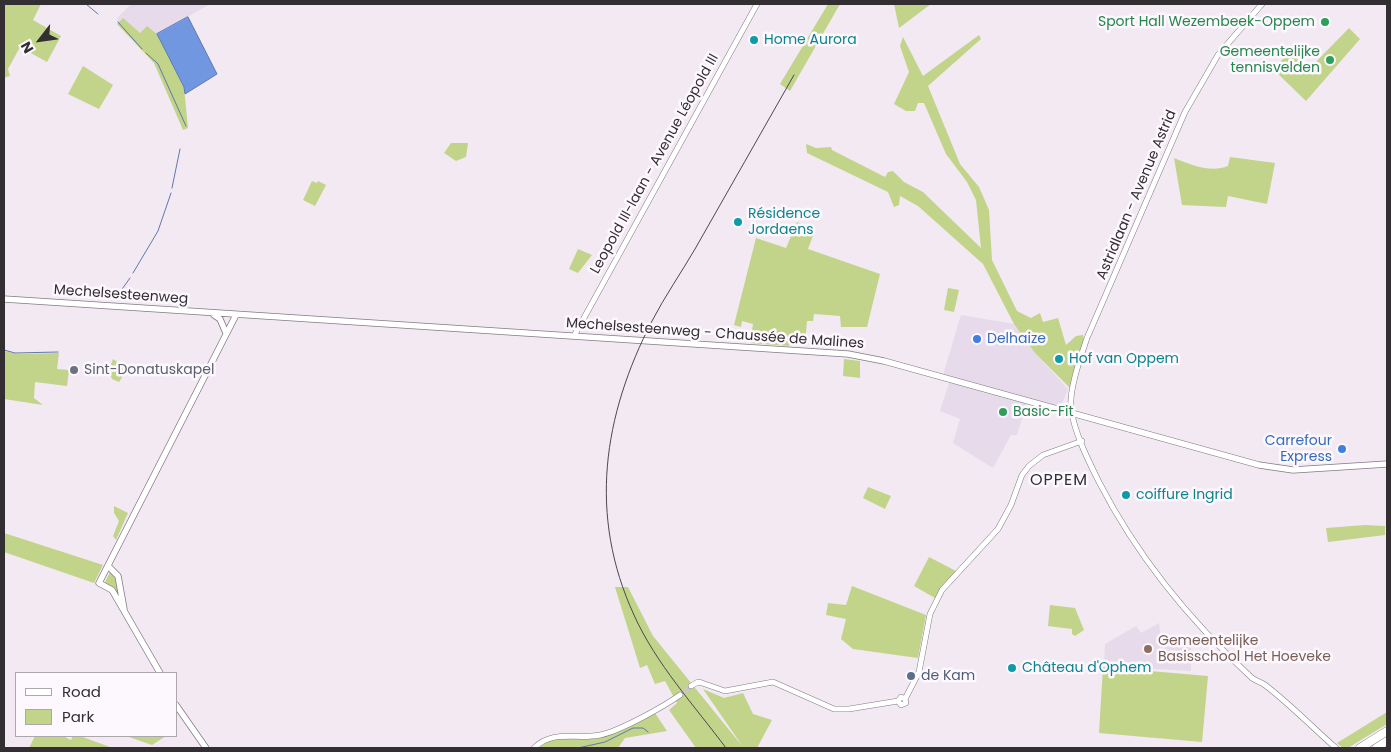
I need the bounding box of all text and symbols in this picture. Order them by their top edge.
place label: Sport Hall Wezembeek-Oppem [1098,14,1315,30]
north arrow [15,15,65,65]
marker: Sport Hall Wezembeek-Oppem [1319,16,1331,28]
place label: Home Aurora [764,32,857,48]
marker: Home Aurora [748,34,760,46]
text: N [16,38,38,57]
place label: Gemeentelijke tennisvelden [1220,44,1320,76]
street label: Leopold III-laan - Avenue Léopold III [587,51,723,277]
marker: Gemeentelijke tennisvelden [1324,54,1336,66]
street label: Astridlaan - Avenue Astrid [1094,108,1180,282]
place label: Résidence Jordaens [748,206,820,238]
marker: Résidence Jordaens [732,216,744,228]
street label: Mechelsesteenweg [53,282,189,308]
street label: Mechelsesteenweg - Chaussée de Malines [565,315,865,353]
place label: Delhaize [987,331,1046,347]
marker: Delhaize [971,333,983,345]
place label: Hof van Oppem [1069,351,1179,367]
marker: Hof van Oppem [1053,353,1065,365]
place label: Sint-Donatuskapel [84,362,214,378]
marker: Sint-Donatuskapel [68,364,80,376]
place label: Basic-Fit [1013,404,1074,420]
marker: Basic-Fit [997,406,1009,418]
place label: Carrefour Express [1265,433,1332,466]
marker: Carrefour Express [1336,443,1348,455]
district label: OPPEM [1029,471,1089,491]
place label: coiffure Ingrid [1136,487,1233,503]
marker: coiffure Ingrid [1120,489,1132,501]
place label: Gemeentelijke Basisschool Het Hoeveke [1158,633,1331,666]
marker: Gemeentelijke Basisschool Het Hoeveke [1142,643,1154,655]
place label: Château d'Ophem [1022,660,1151,676]
marker: Château d'Ophem [1006,662,1018,674]
place label: de Kam [921,668,975,684]
marker: de Kam [905,670,917,682]
legend [15,672,178,737]
text: Road [62,681,101,702]
text: Park [62,706,94,727]

